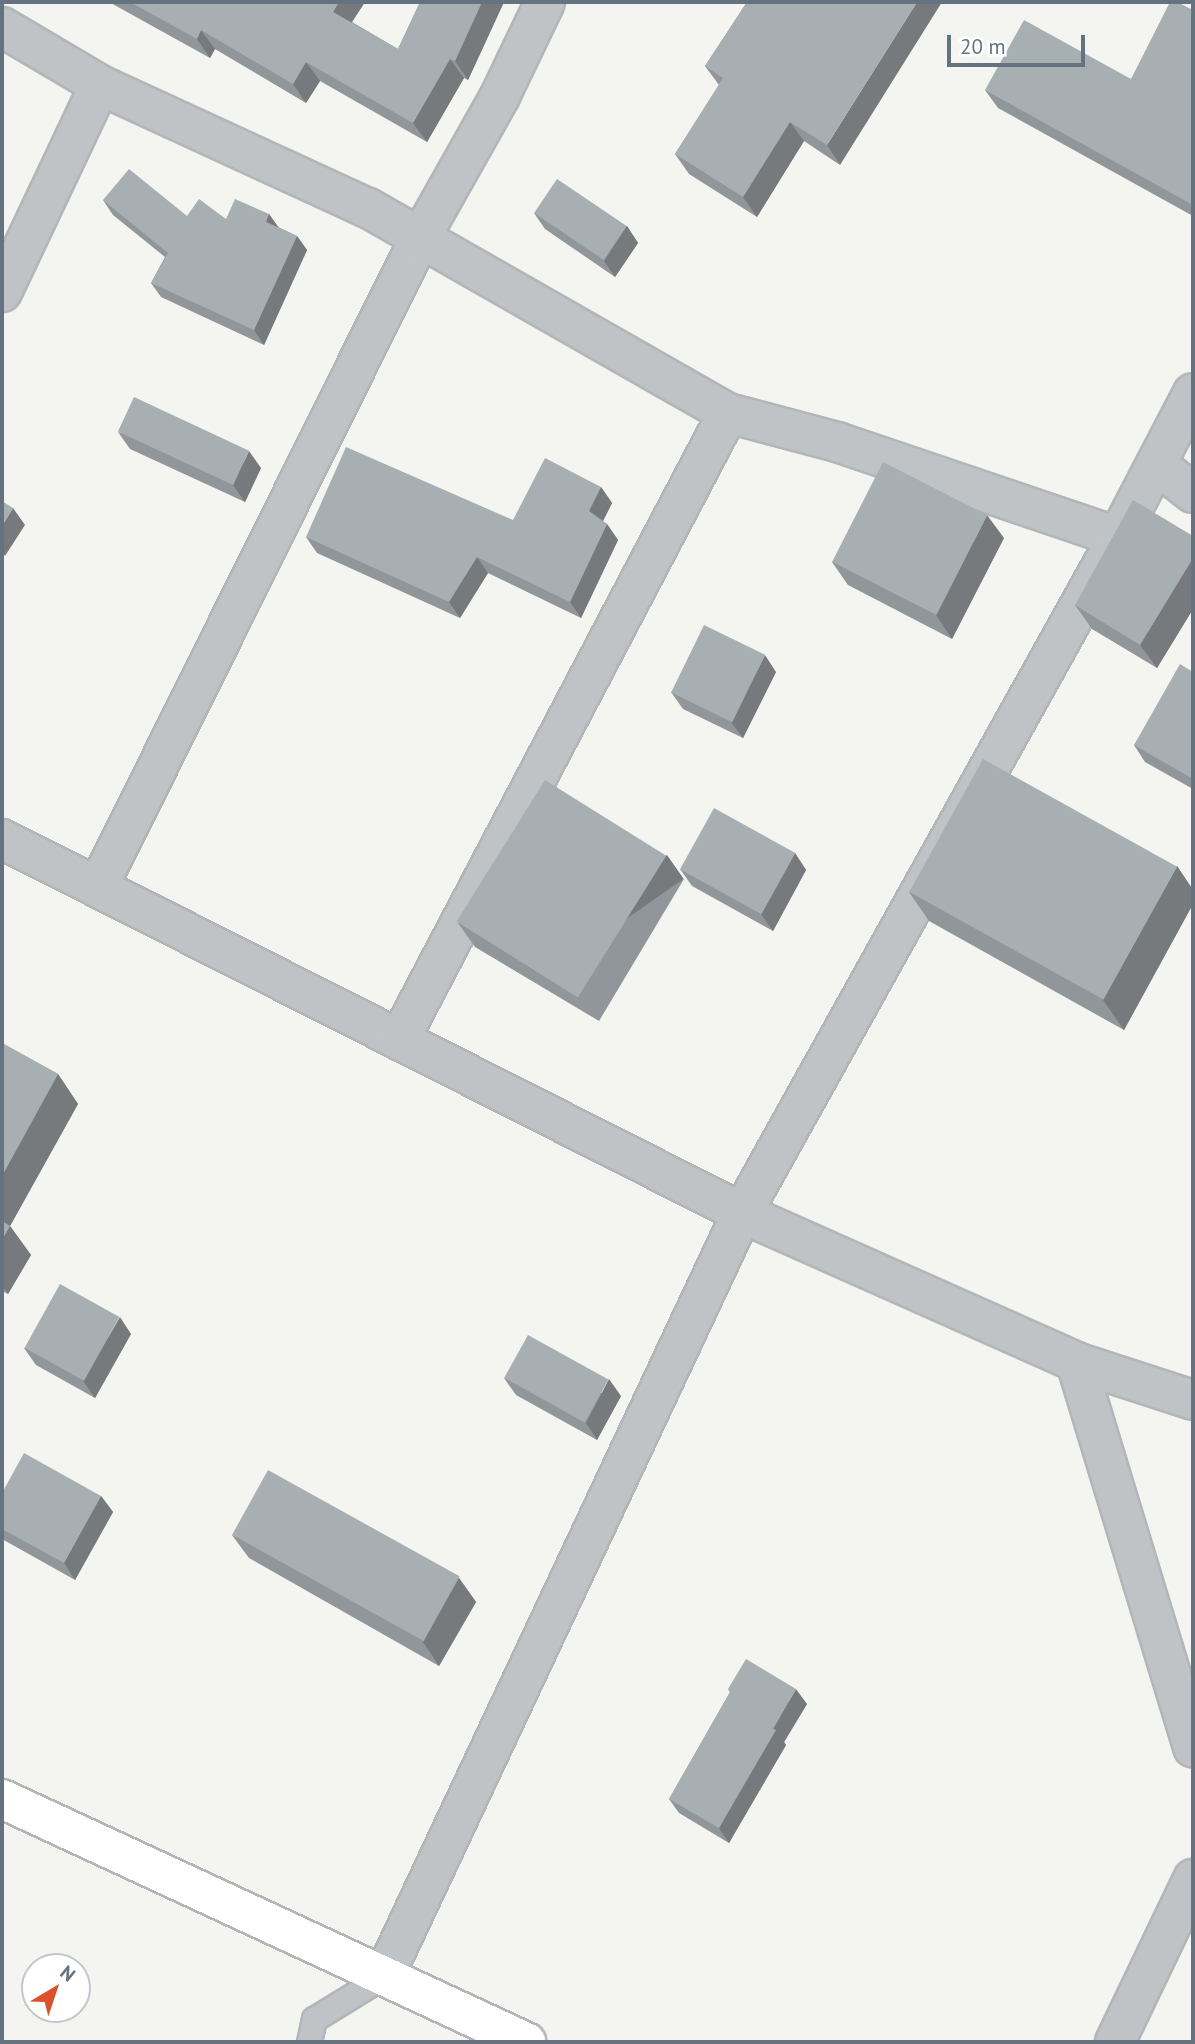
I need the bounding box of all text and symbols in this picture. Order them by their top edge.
scale bar [950,21,1088,65]
text: 20 m [960,33,1006,60]
north arrow [21,1953,91,2023]
text: N [56,1960,80,1986]

